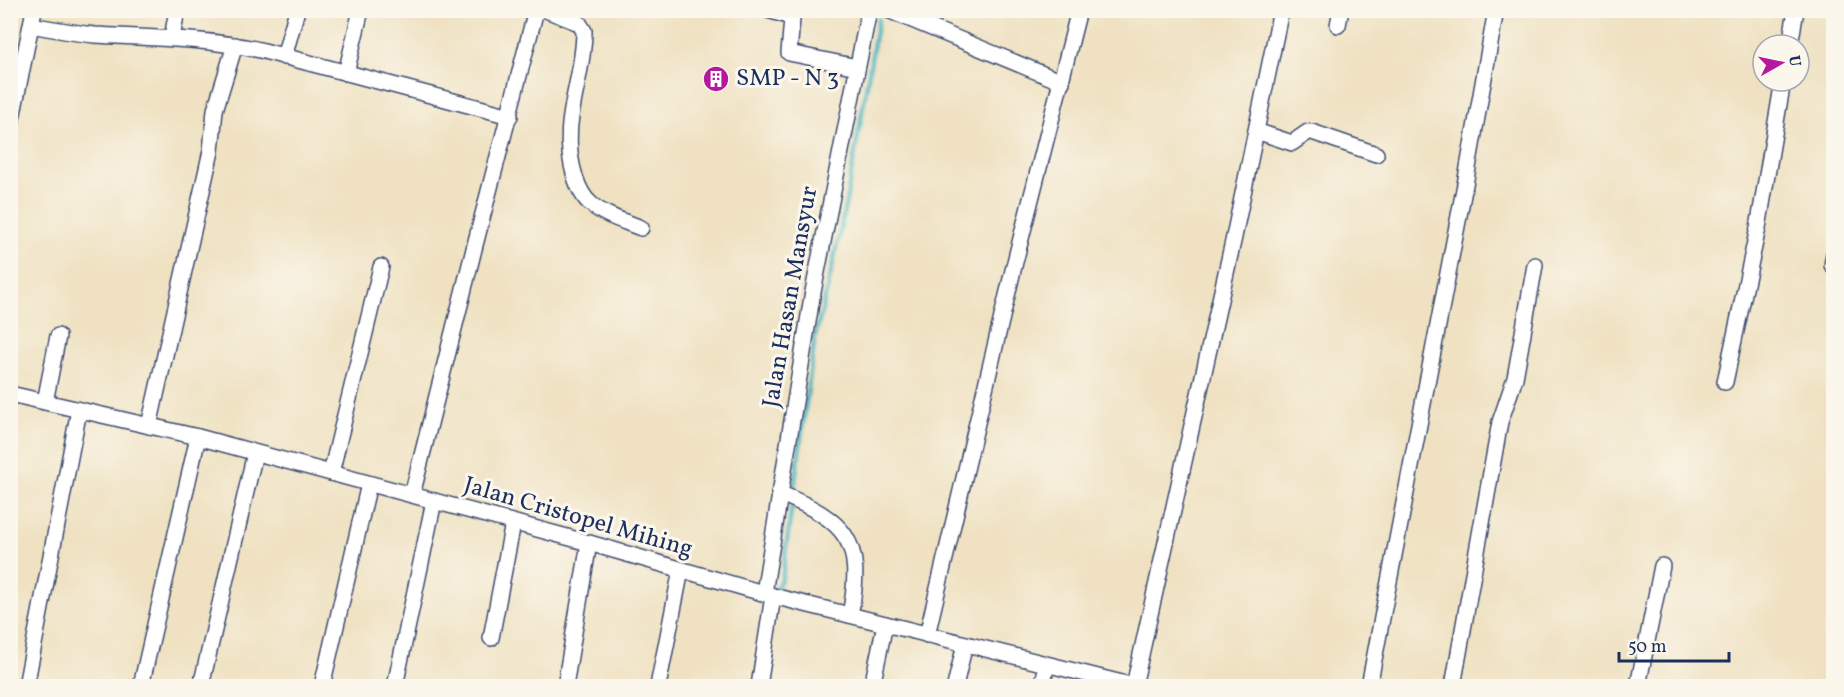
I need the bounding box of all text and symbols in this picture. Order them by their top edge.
north arrow [1751,33,1811,93]
text: U [1782,54,1806,68]
place label: SMP - N 3 [736,62,839,96]
building icon: SMP - N 3 [701,64,731,94]
street label: Jalan Hasan Mansyur [755,184,827,410]
street label: Jalan Cristopel Mihing [459,469,697,567]
scale bar [1619,625,1728,663]
text: 50 m [1628,635,1667,660]

